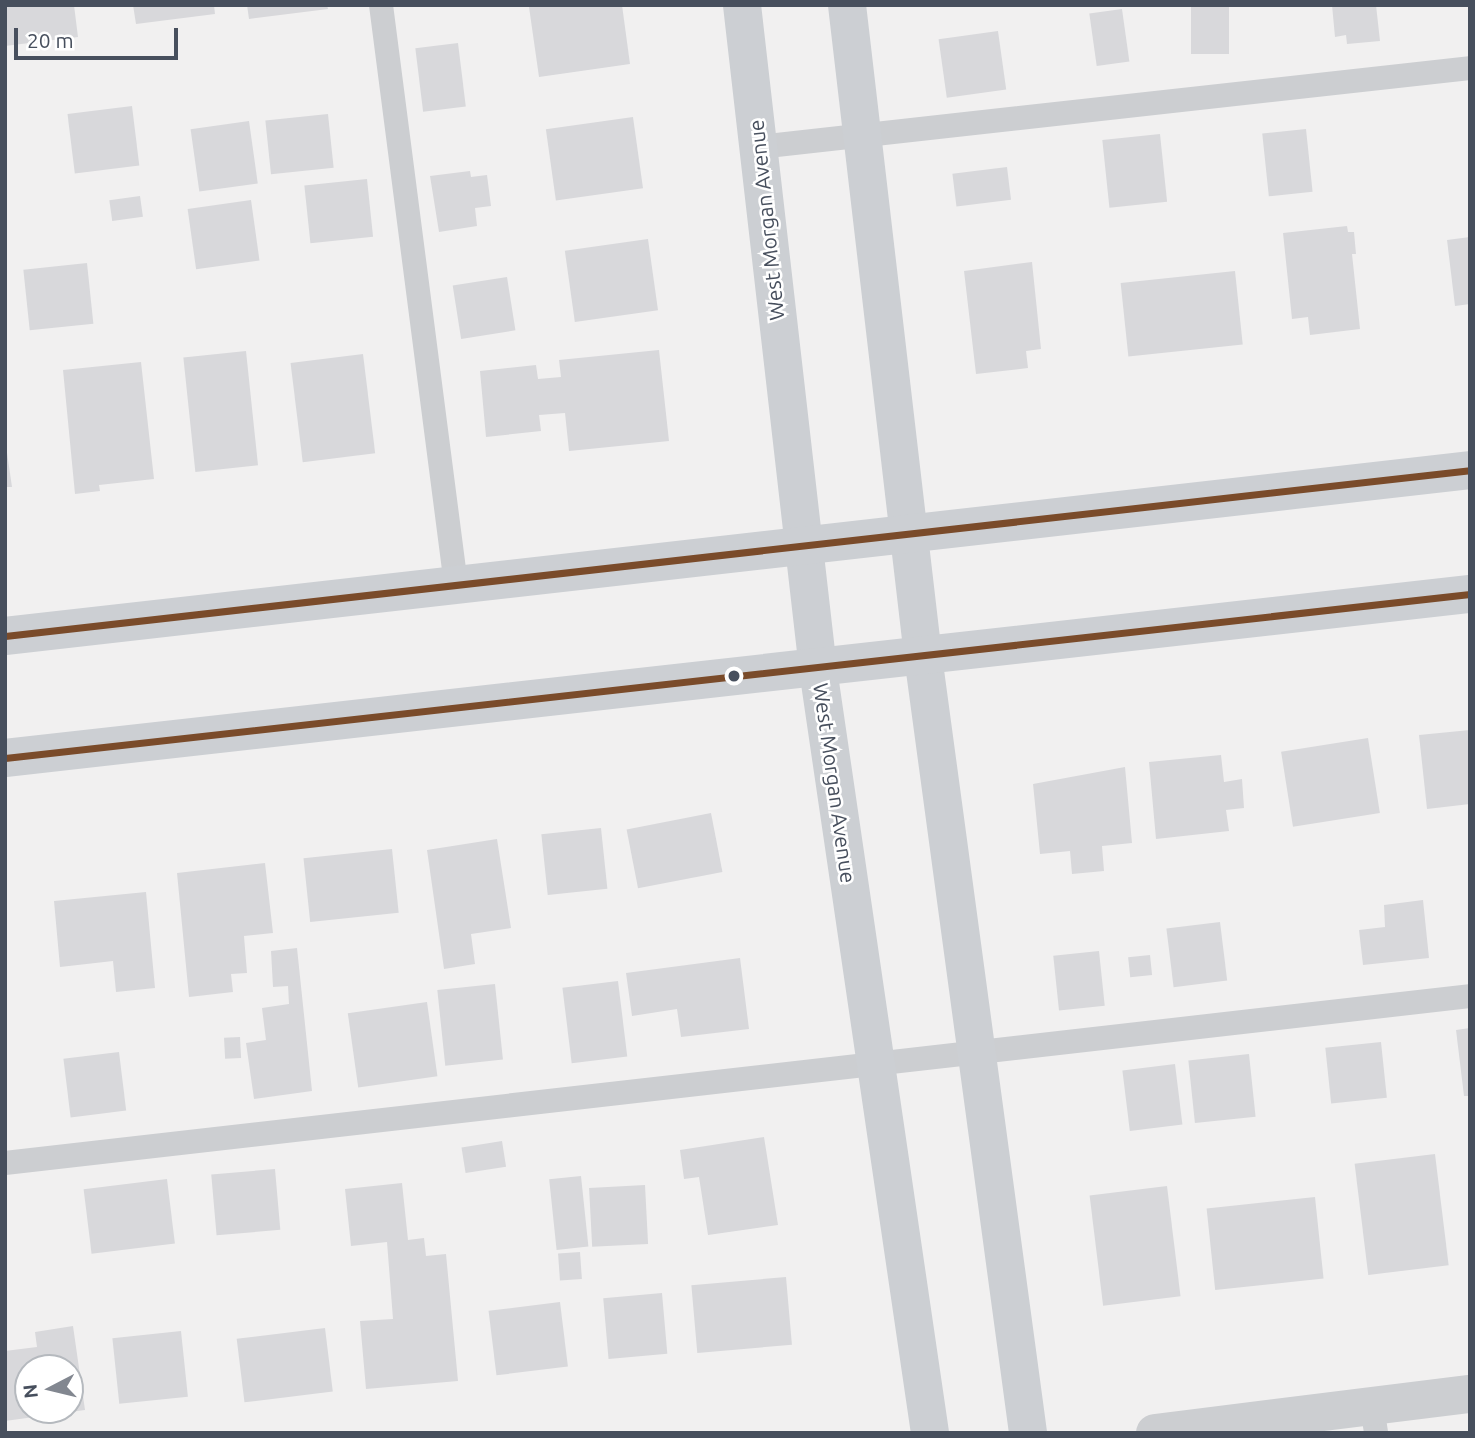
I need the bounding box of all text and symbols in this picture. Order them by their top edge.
scale bar [18,14,182,58]
text: 20 m [27,28,74,52]
street label: West Morgan Avenue [743,118,789,322]
unlabelled marker [727,669,741,683]
street label: West Morgan Avenue [808,681,862,885]
north arrow [14,1354,84,1424]
text: N [18,1383,42,1400]

